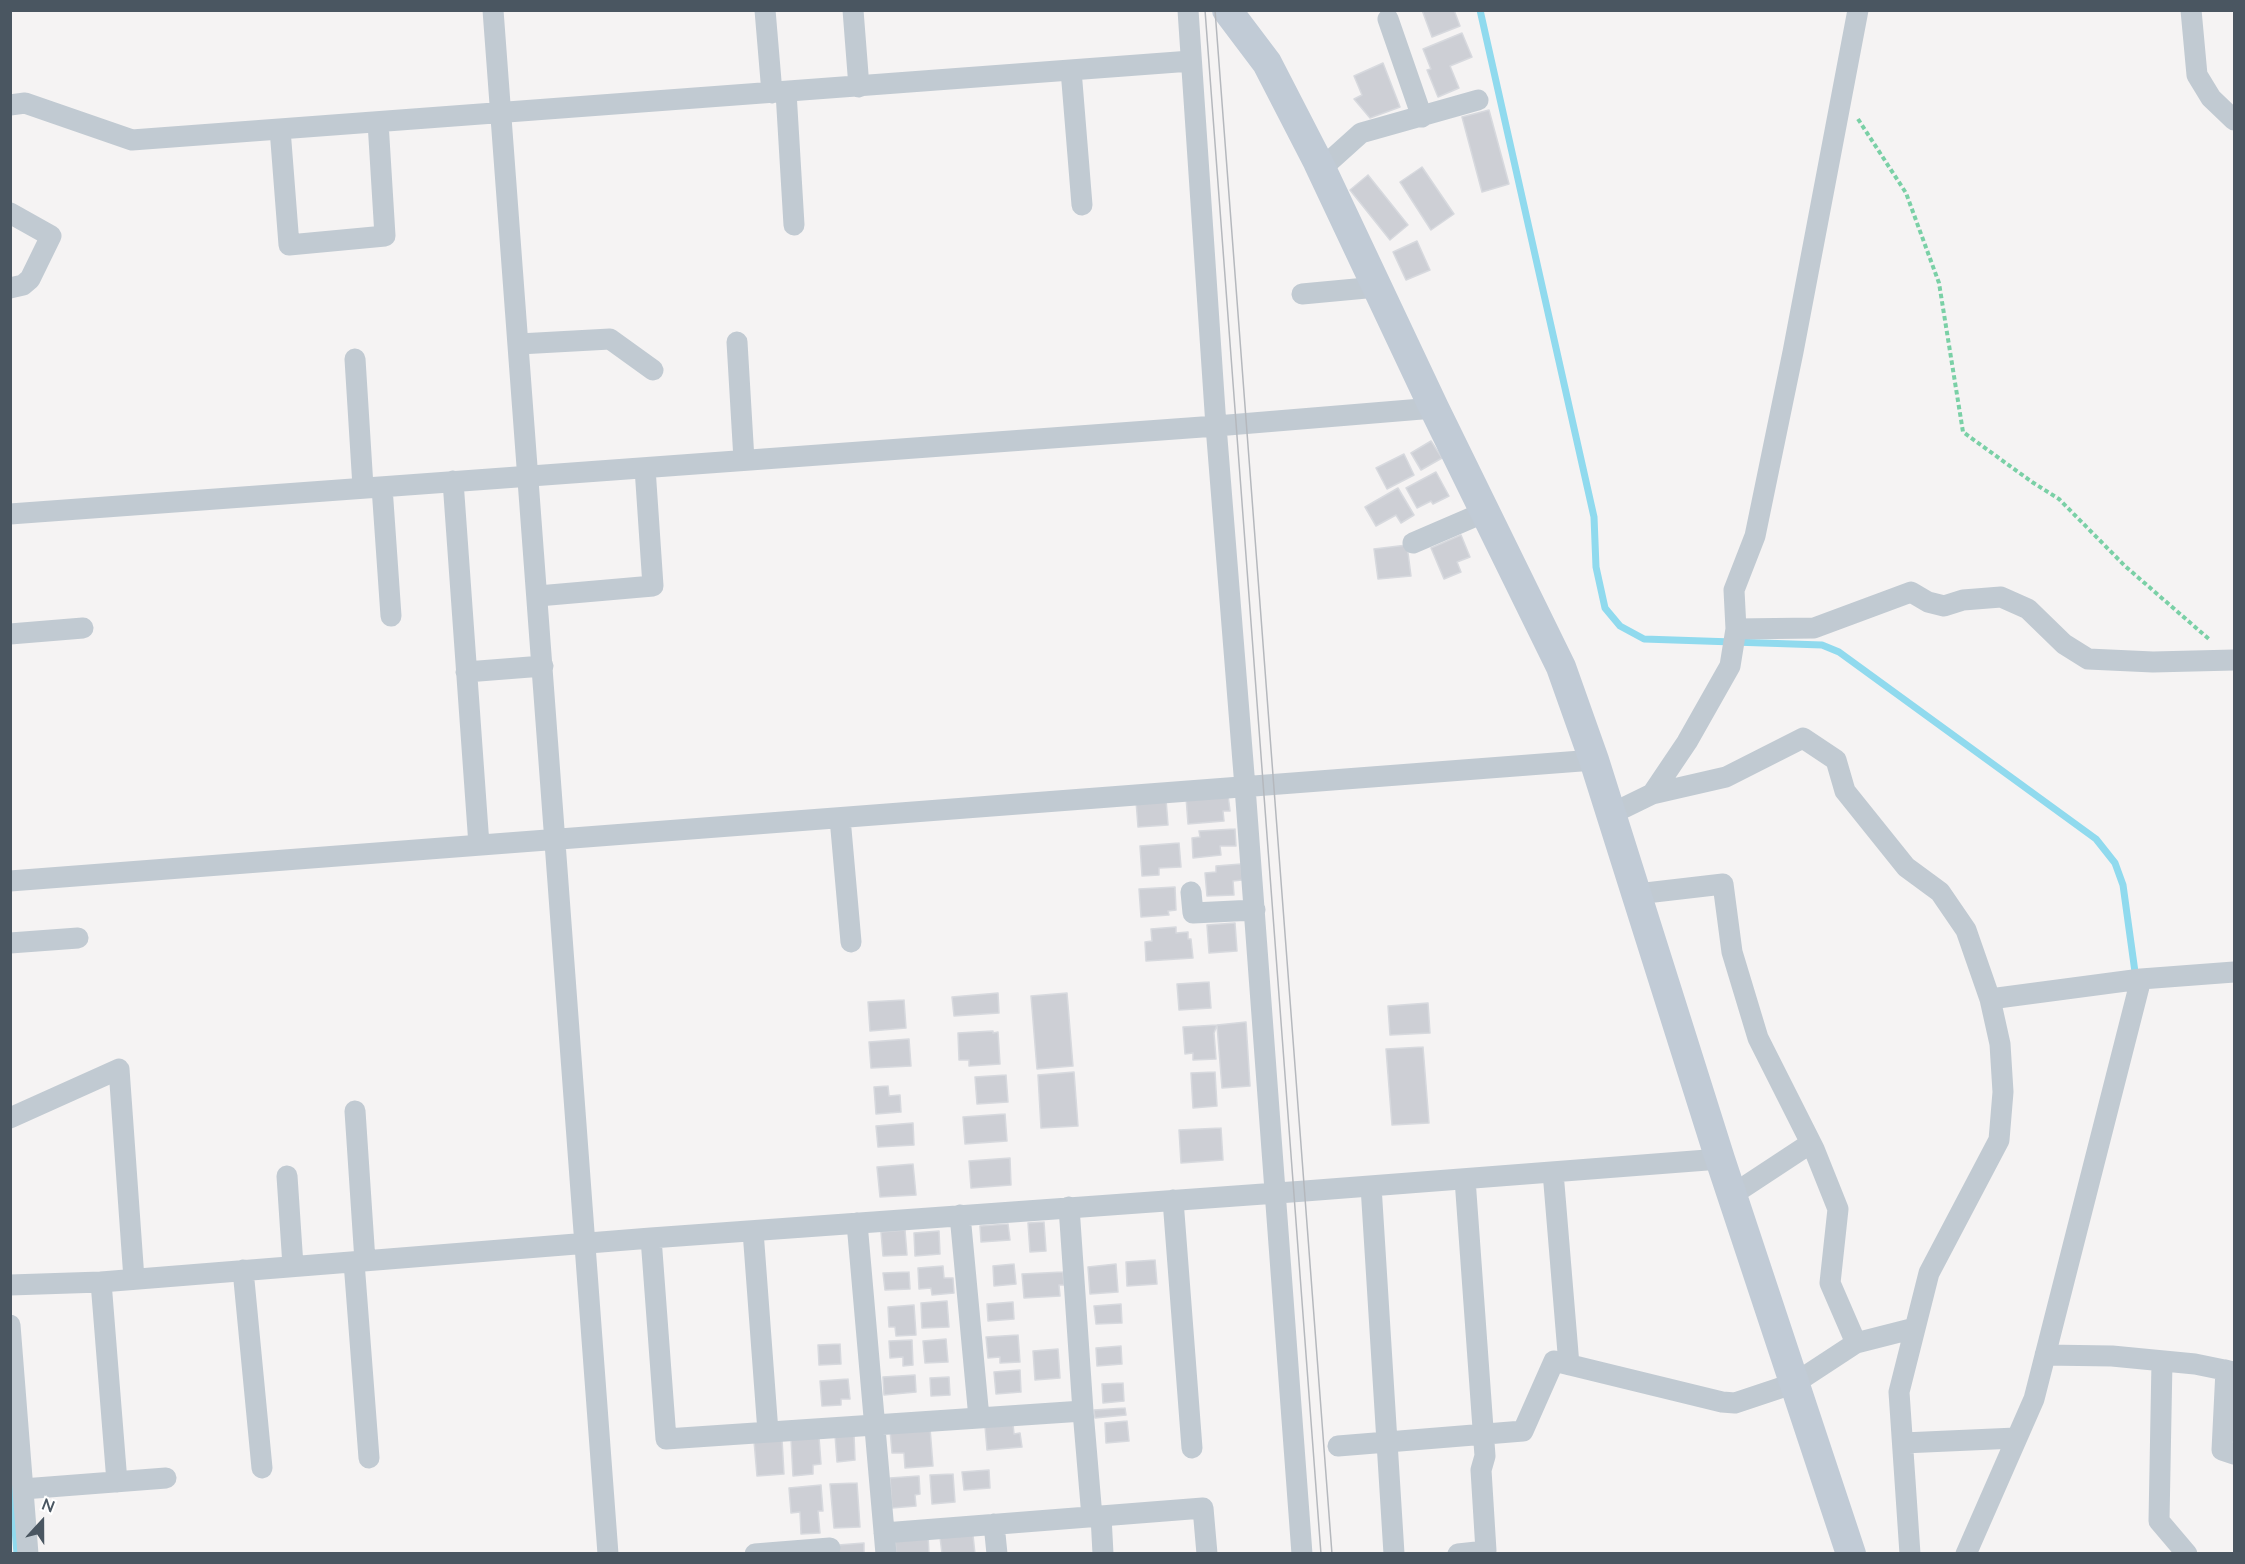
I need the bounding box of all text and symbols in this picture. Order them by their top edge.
north arrow [12,1492,72,1552]
text: N [39,1494,58,1516]

